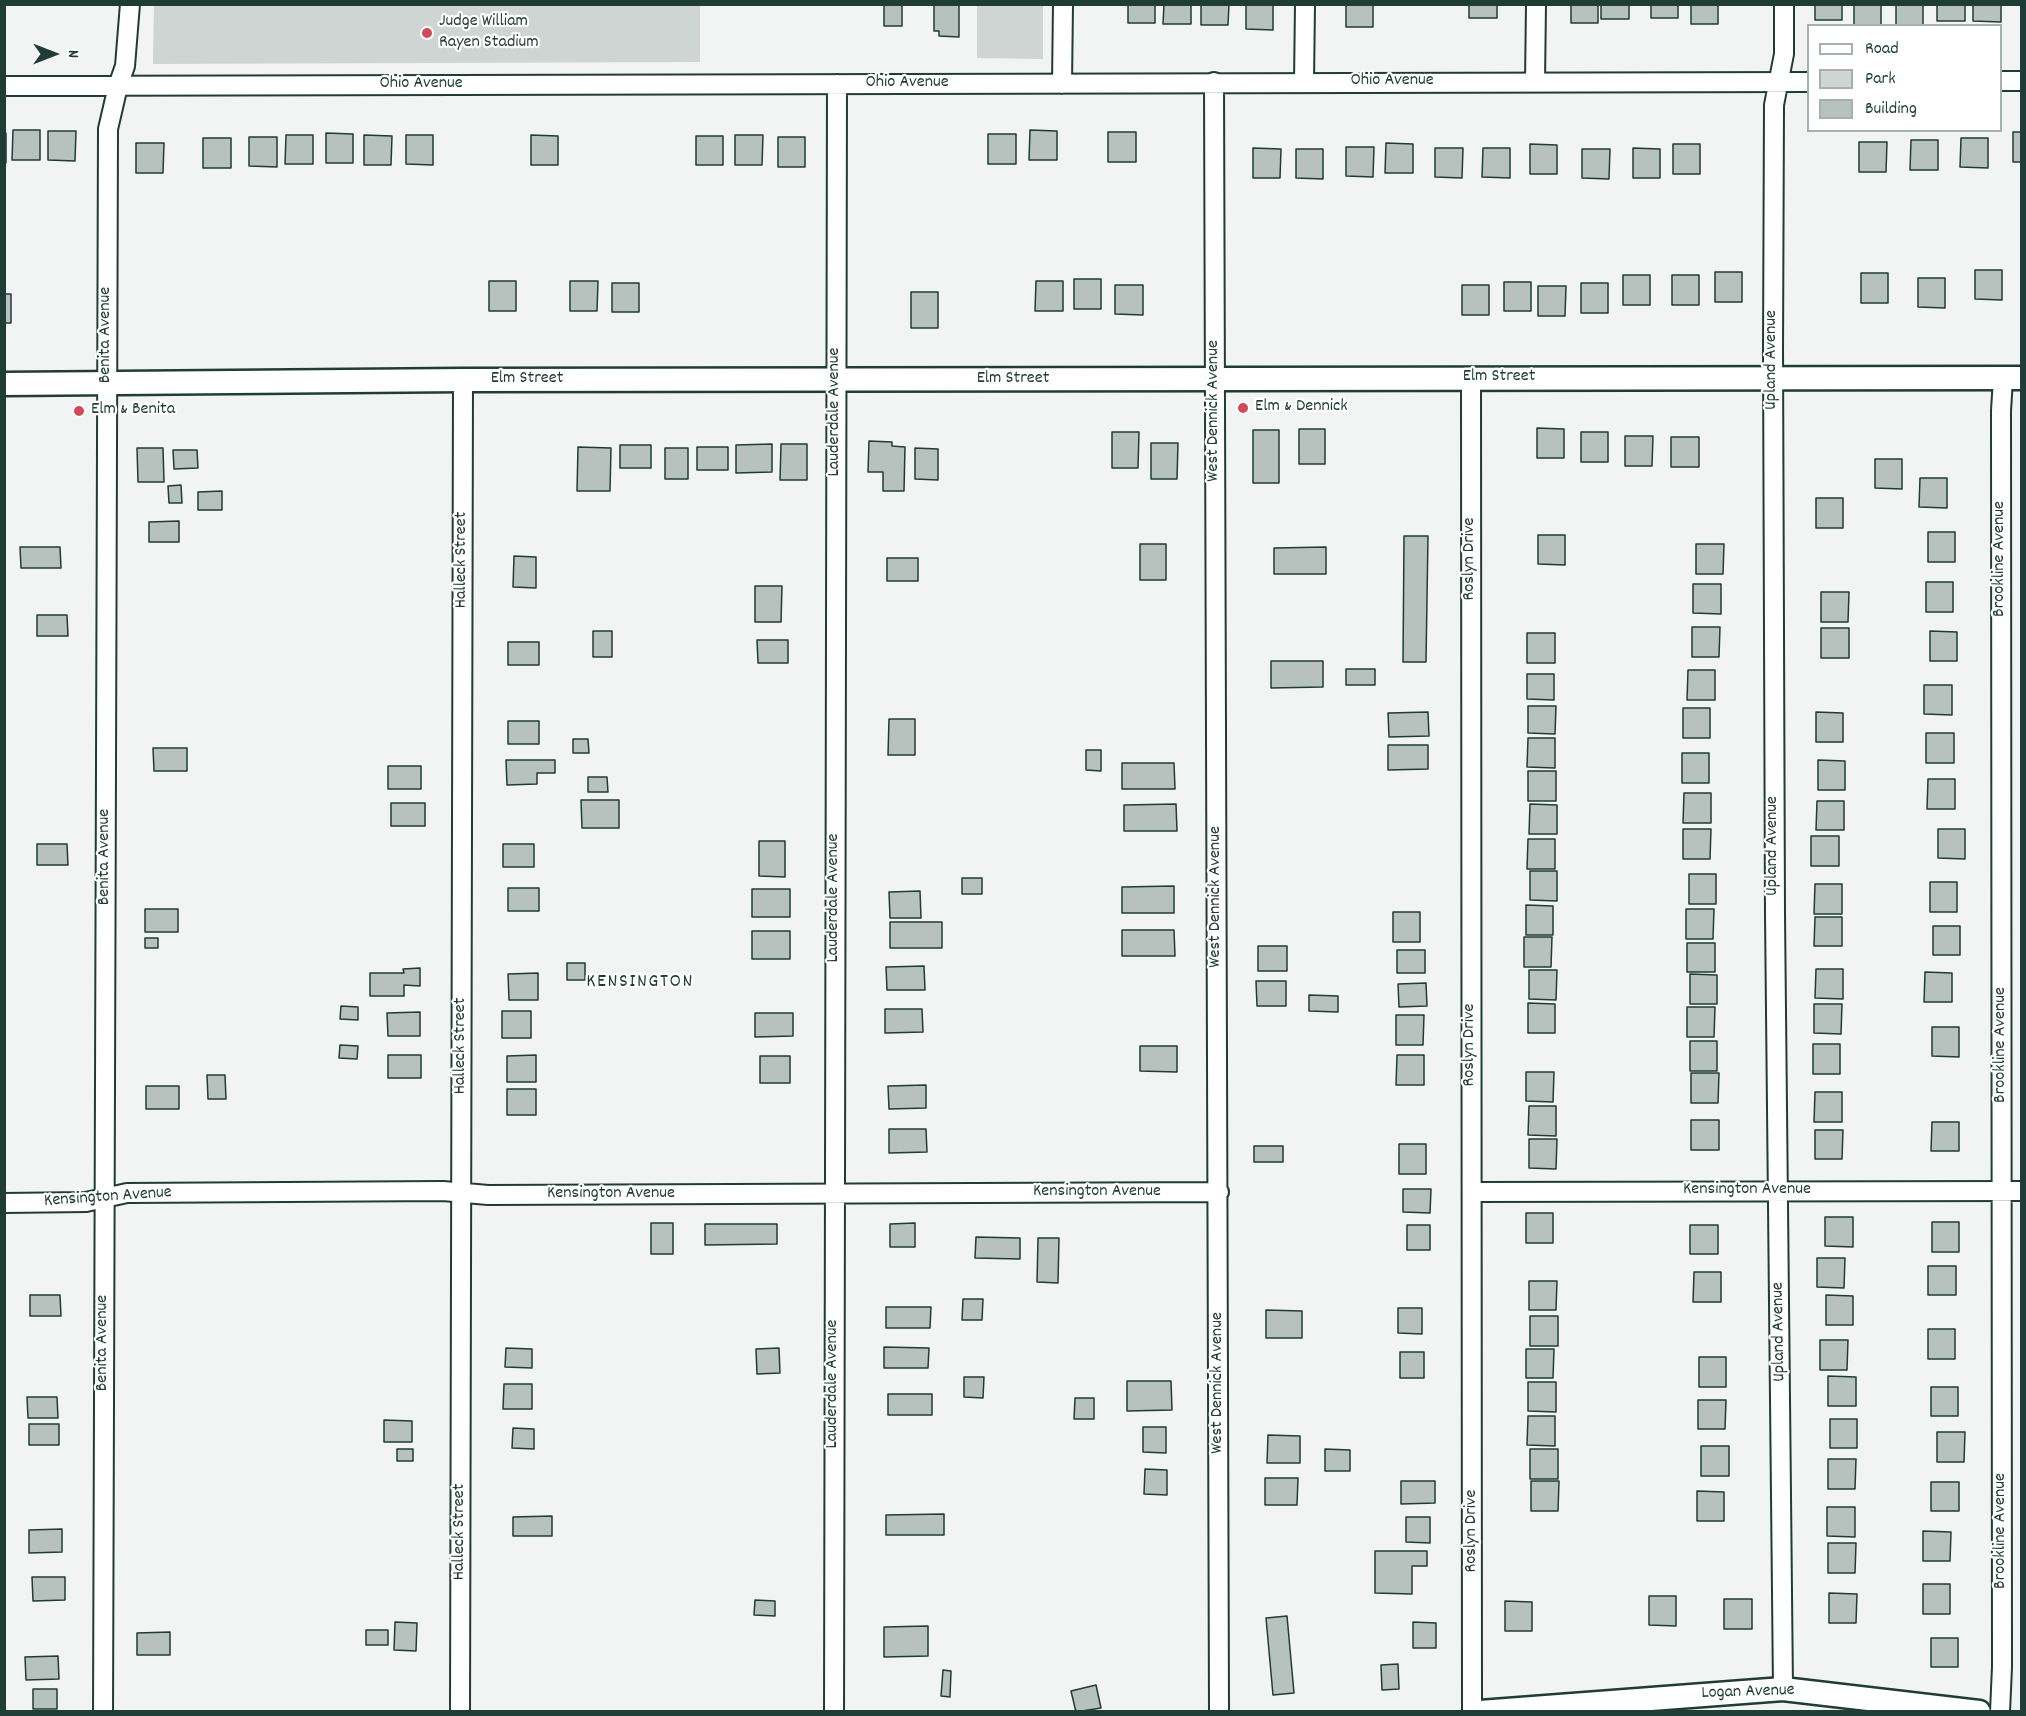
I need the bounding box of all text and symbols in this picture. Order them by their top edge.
place label: Judge William Rayen Stadium [439,12,539,54]
north arrow [24,24,84,84]
legend [1807,24,2002,132]
marker: Judge William Rayen Stadium [420,26,434,40]
text: Road [1865,37,1899,62]
text: N [61,50,84,58]
text: Park [1865,67,1896,92]
street label: Ohio Avenue [1350,71,1434,93]
street label: Ohio Avenue [865,73,949,95]
street label: Ohio Avenue [379,74,463,96]
text: Building [1865,97,1917,122]
street label: Benita Avenue [96,287,118,383]
street label: Upland Avenue [1762,310,1784,410]
street label: West Dennick Avenue [1204,340,1226,482]
street label: Lauderdale Avenue [825,347,847,477]
street label: Elm Street [1463,367,1535,389]
street label: Elm Street [491,369,563,391]
street label: Elm Street [977,369,1049,391]
place label: Elm & Dennick [1255,397,1348,419]
place label: Elm & Benita [91,400,175,422]
marker: Elm & Dennick [1236,401,1250,415]
marker: Elm & Benita [72,404,86,418]
street label: Brookline Avenue [1990,501,2012,617]
street label: Halleck Street [452,512,474,608]
street label: Roslyn Drive [1460,517,1482,601]
street label: Upland Avenue [1763,796,1785,896]
street label: Benita Avenue [95,809,117,905]
street label: West Dennick Avenue [1206,826,1228,968]
street label: Lauderdale Avenue [824,833,846,963]
district label: KENSINGTON [586,971,694,995]
street label: Brookline Avenue [1991,987,2013,1103]
street label: Halleck Street [451,998,473,1094]
street label: Roslyn Drive [1460,1003,1482,1087]
street label: Kensington Avenue [1683,1180,1811,1202]
street label: Kensington Avenue [1033,1182,1161,1204]
street label: Kensington Avenue [43,1183,173,1213]
street label: Kensington Avenue [547,1184,675,1206]
street label: Upland Avenue [1768,1282,1792,1382]
street label: Benita Avenue [93,1295,115,1391]
street label: West Dennick Avenue [1208,1312,1230,1454]
street label: Lauderdale Avenue [823,1319,845,1449]
street label: Brookline Avenue [1991,1473,2013,1589]
street label: Halleck Street [450,1484,472,1580]
street label: Roslyn Drive [1462,1489,1484,1573]
street label: Logan Avenue [1701,1681,1795,1705]

